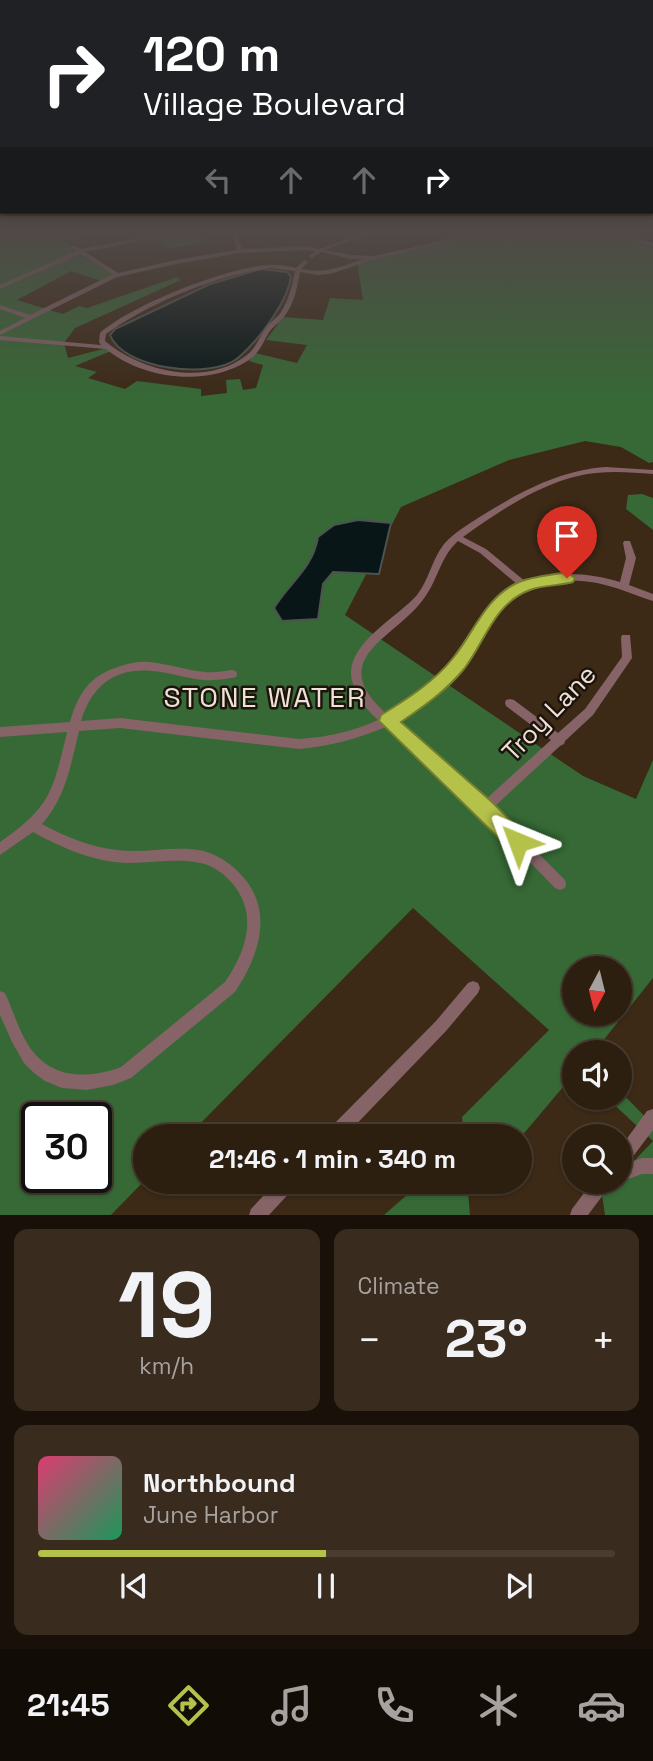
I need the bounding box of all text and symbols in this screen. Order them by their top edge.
text: 120 m [143,23,280,85]
icon: right [28,28,119,119]
text: Village Boulevard [143,84,406,124]
icon: left [199,161,237,199]
icon: ahead [272,161,310,199]
icon: ahead [345,161,383,199]
icon: right [418,161,456,199]
pin [537,506,597,578]
icon: arrive [548,517,586,555]
street label: Troy Lane [494,657,604,769]
district label: STONE WATER [163,679,367,715]
position arrow [481,805,555,879]
north arrow [562,956,632,1026]
map controls [562,956,632,1194]
button: sound [562,1040,632,1110]
speed limit sign: 30 [21,1102,112,1193]
button: search [562,1124,632,1194]
text: 21:46 · 1 min · 340 m [209,1142,456,1176]
text: 19 [118,1247,215,1364]
text: Climate [358,1271,440,1301]
text: 23° [445,1306,528,1372]
text: − [358,1316,381,1364]
text: + [591,1316,615,1364]
text: km/h [139,1351,194,1381]
text: Northbound [143,1466,296,1500]
text: June Harbor [143,1500,278,1530]
icon: previous [115,1567,153,1605]
icon: pause [307,1567,345,1605]
icon: next [500,1567,538,1605]
icon: directions [164,1681,213,1730]
icon: music [267,1681,316,1730]
icon: phone [370,1681,419,1730]
icon: climate [474,1681,523,1730]
icon: car [577,1681,626,1730]
text: 21:45 [27,1685,110,1725]

